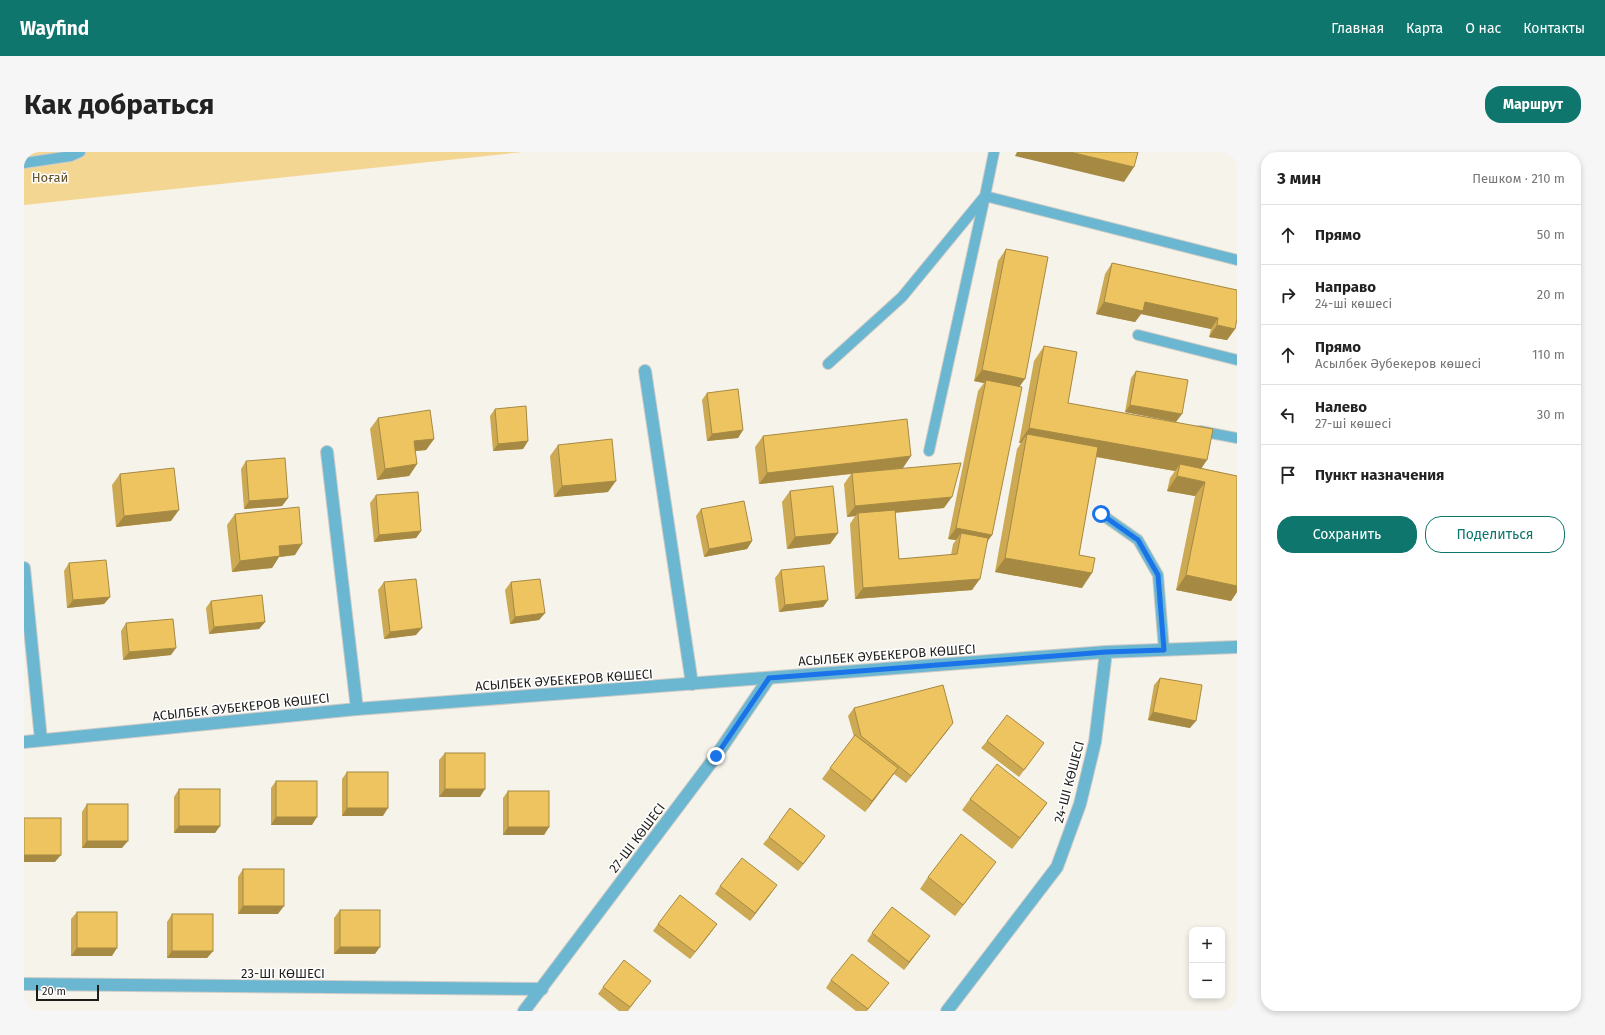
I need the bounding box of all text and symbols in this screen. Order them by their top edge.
text: Wayfind [20,17,89,40]
text: Главная [1331,20,1384,37]
text: Карта [1406,20,1443,37]
text: О нас [1465,20,1501,37]
text: Контакты [1523,20,1585,37]
button: Маршрут [1485,86,1581,123]
text: Как добраться [24,88,214,121]
text: 3 мин [1277,168,1321,189]
park label: Ноғай [32,170,68,185]
text: Пешком · 210 m [1472,171,1565,186]
icon: ahead [1277,224,1299,246]
text: Прямо [1315,226,1361,244]
text: 50 m [1537,227,1565,242]
text: Направо [1315,278,1376,296]
icon: right [1277,284,1299,306]
text: 20 m [1537,287,1565,302]
text: 24-ші көшесі [1315,296,1392,311]
text: Прямо [1315,338,1361,356]
icon: ahead [1277,344,1299,366]
text: 110 m [1532,347,1565,362]
text: Асылбек Әубекеров көшесі [1315,356,1481,371]
text: Налево [1315,398,1367,416]
icon: left [1277,404,1299,426]
text: 30 m [1537,407,1565,422]
text: 27-ші көшесі [1315,416,1391,431]
icon: arrive [1277,464,1299,486]
text: Пункт назначения [1315,466,1444,484]
route start [1092,505,1110,523]
button: Сохранить [1277,516,1417,553]
button: Поделиться [1425,516,1565,553]
street label: АСЫЛБЕК ӘУБЕКЕРОВ КӨШЕСІ [798,641,976,669]
street label: АСЫЛБЕК ӘУБЕКЕРОВ КӨШЕСІ [475,666,653,694]
street label: АСЫЛБЕК ӘУБЕКЕРОВ КӨШЕСІ [152,690,330,724]
street label: 24-ШІ КӨШЕСІ [1051,740,1087,824]
route end [707,747,725,765]
street label: 27-ШІ КӨШЕСІ [606,800,668,876]
map controls [1189,927,1225,999]
button: + [1189,927,1225,963]
button: − [1189,963,1225,999]
street label: 23-ШІ КӨШЕСІ [241,966,325,981]
scale bar [36,983,99,1002]
text: 20 m [42,985,66,998]

